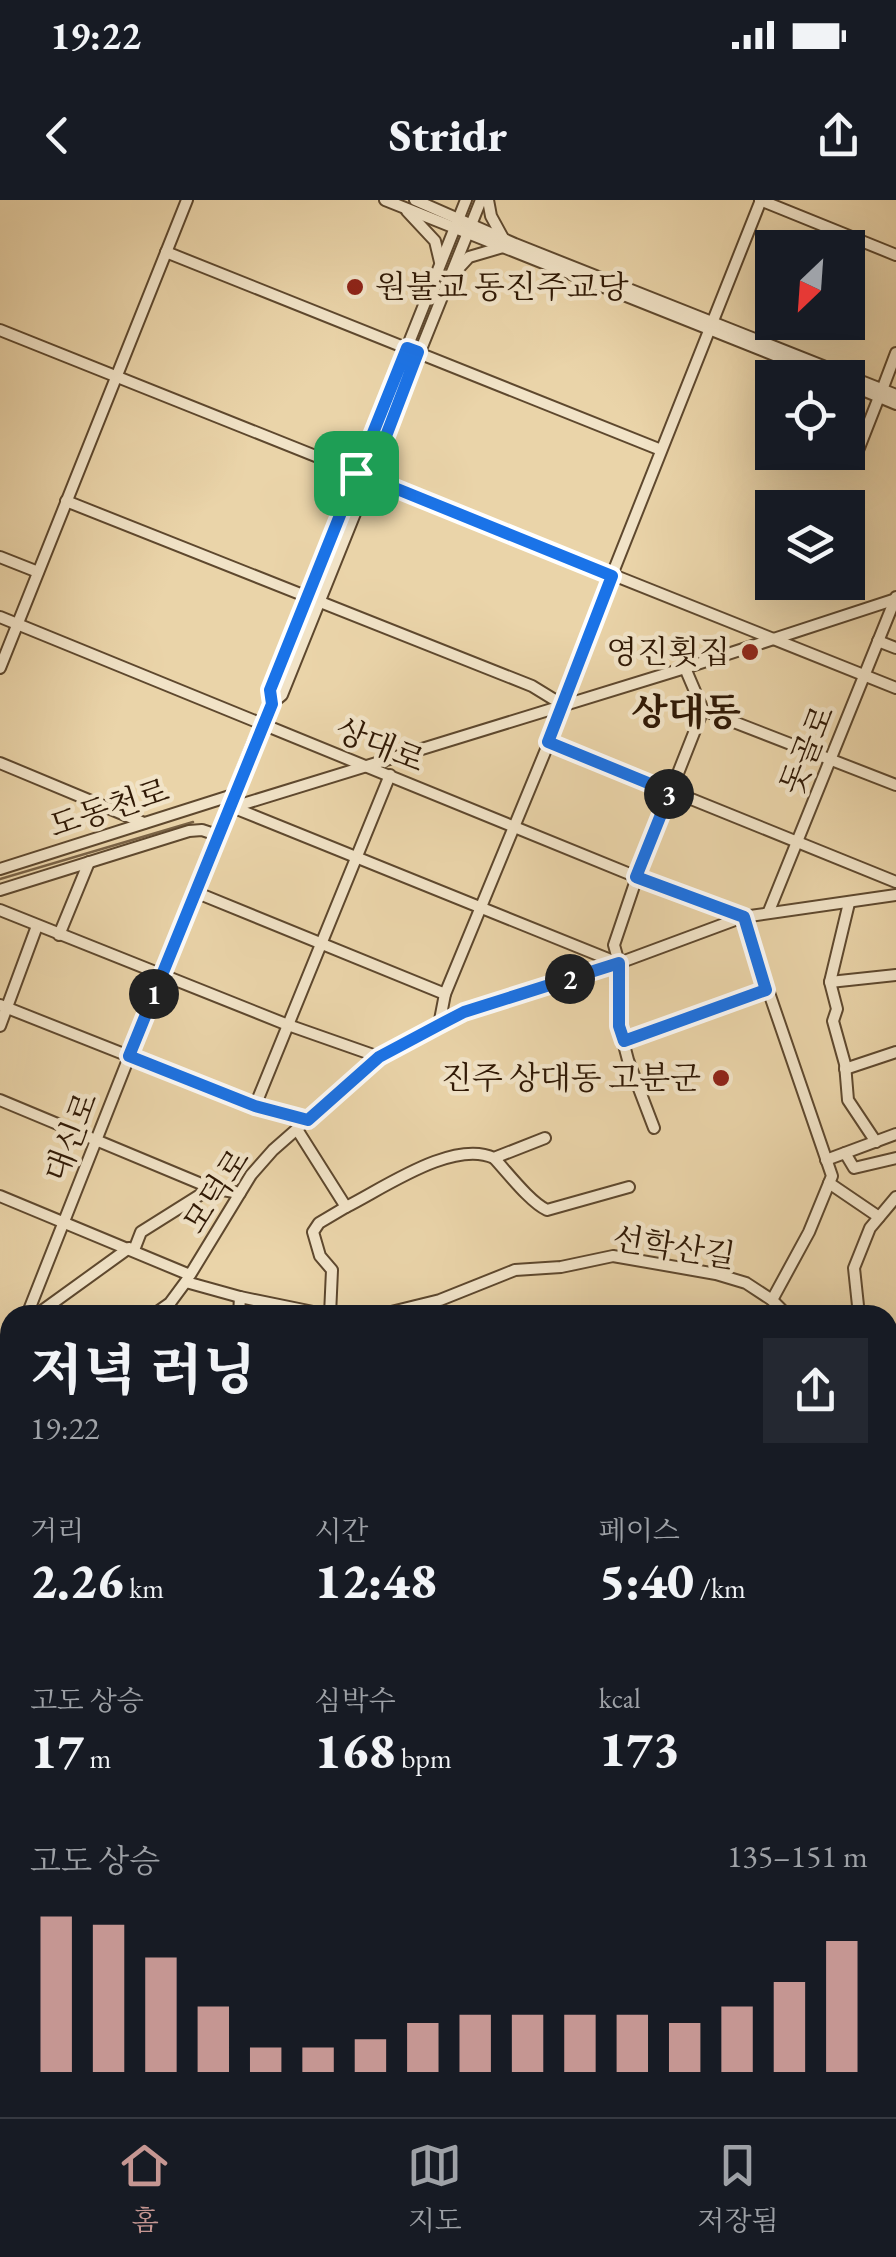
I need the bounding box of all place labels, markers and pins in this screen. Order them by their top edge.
place label: 원불교 동진주교당 [375,266,629,308]
marker: 원불교 동진주교당 [344,276,366,298]
pin [314,431,399,516]
place label: 영진횟집 [606,631,730,673]
marker: 영진횟집 [739,641,761,663]
pin: 3 [644,769,694,819]
pin: 2 [545,954,595,1004]
pin: 1 [129,969,179,1019]
place label: 진주 상대동 고분군 [441,1057,701,1099]
marker: 진주 상대동 고분군 [710,1067,732,1089]

